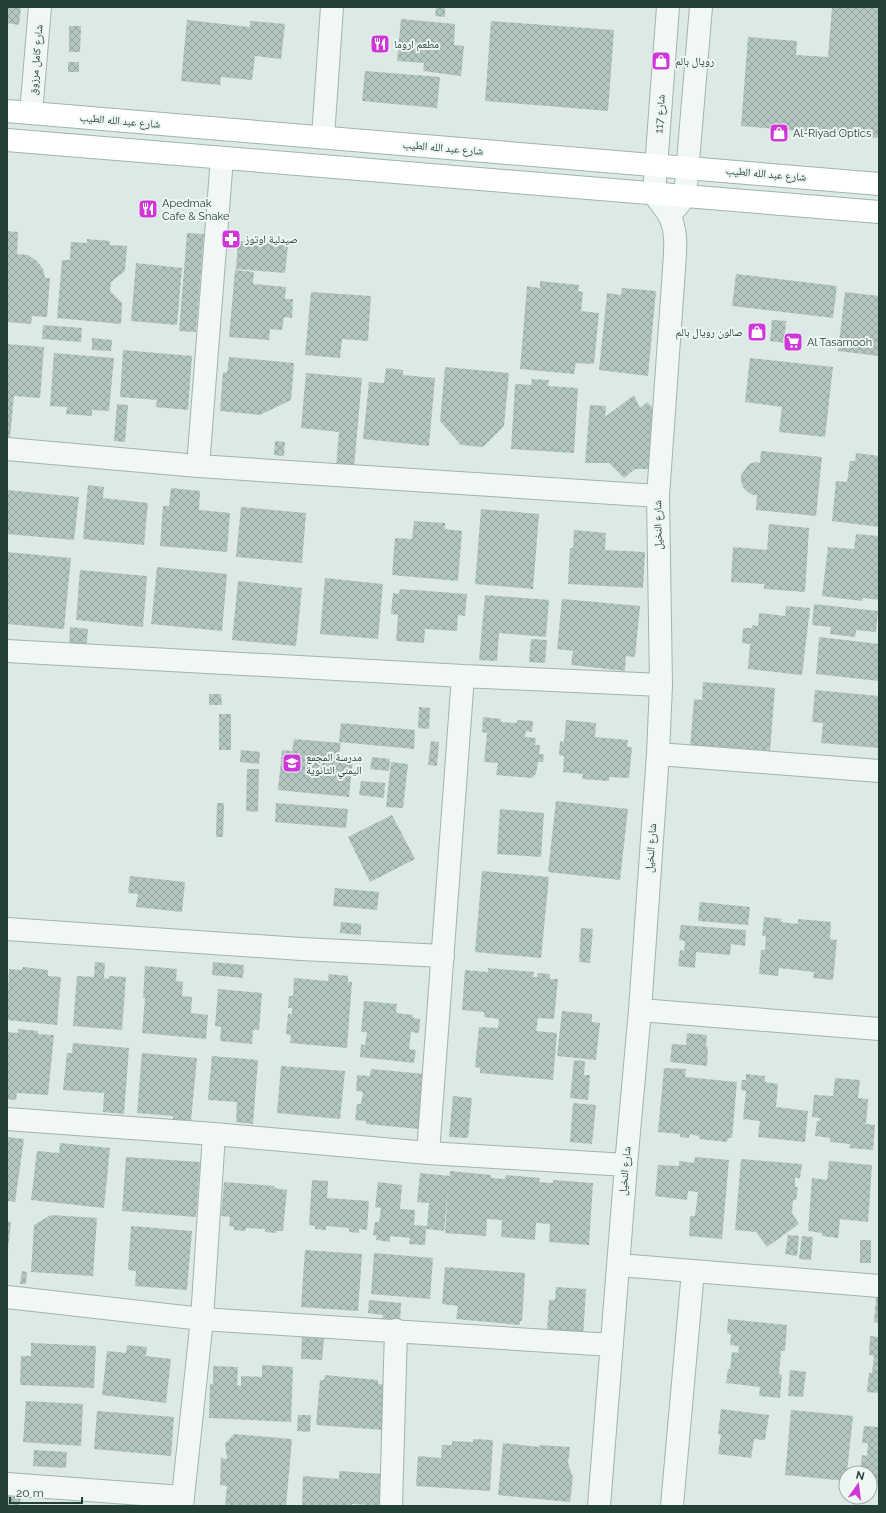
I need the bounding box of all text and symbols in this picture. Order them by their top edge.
street label: شارع كامل مرزوق [26,24,46,96]
restaurant icon: مطعم اروما [369,33,391,55]
place label: مطعم اروما [394,38,439,52]
shop icon: رويال بالم [650,50,672,72]
place label: رويال بالم [675,55,714,69]
street label: شارع 117 [652,94,668,134]
street label: شارع عبد الله الطيب [79,111,161,131]
shop icon: Al-Riyad Optics [768,122,790,144]
place label: Al-Riyad Optics [793,127,871,140]
street label: شارع عبد الله الطيب [402,138,484,158]
street label: شارع عبد الله الطيب [725,164,807,184]
place label: Apedmak Cafe & Snake [162,197,230,223]
restaurant icon: Apedmak Cafe & Snake [137,198,159,220]
pharmacy icon: صيدلية اوتوز [220,228,242,250]
place label: صيدلية اوتوز [244,233,298,246]
shop icon: صالون رويال بالم [746,321,768,343]
place label: صالون رويال بالم [676,326,743,340]
supermarket icon: Al Tasamooh [782,331,804,353]
place label: Al Tasamooh [807,336,872,349]
street label: شارع النخيل [651,500,665,550]
place label: مدرسة المجمع اليمني الثانوية [306,751,362,778]
school or university icon: مدرسة المجمع اليمني الثانوية [281,752,303,774]
street label: شارع النخيل [643,823,659,873]
street label: شارع النخيل [616,1146,634,1196]
north arrow [838,1465,878,1505]
text: N [855,1468,866,1483]
scale bar [10,1479,82,1505]
text: 20 m [16,1486,44,1500]

